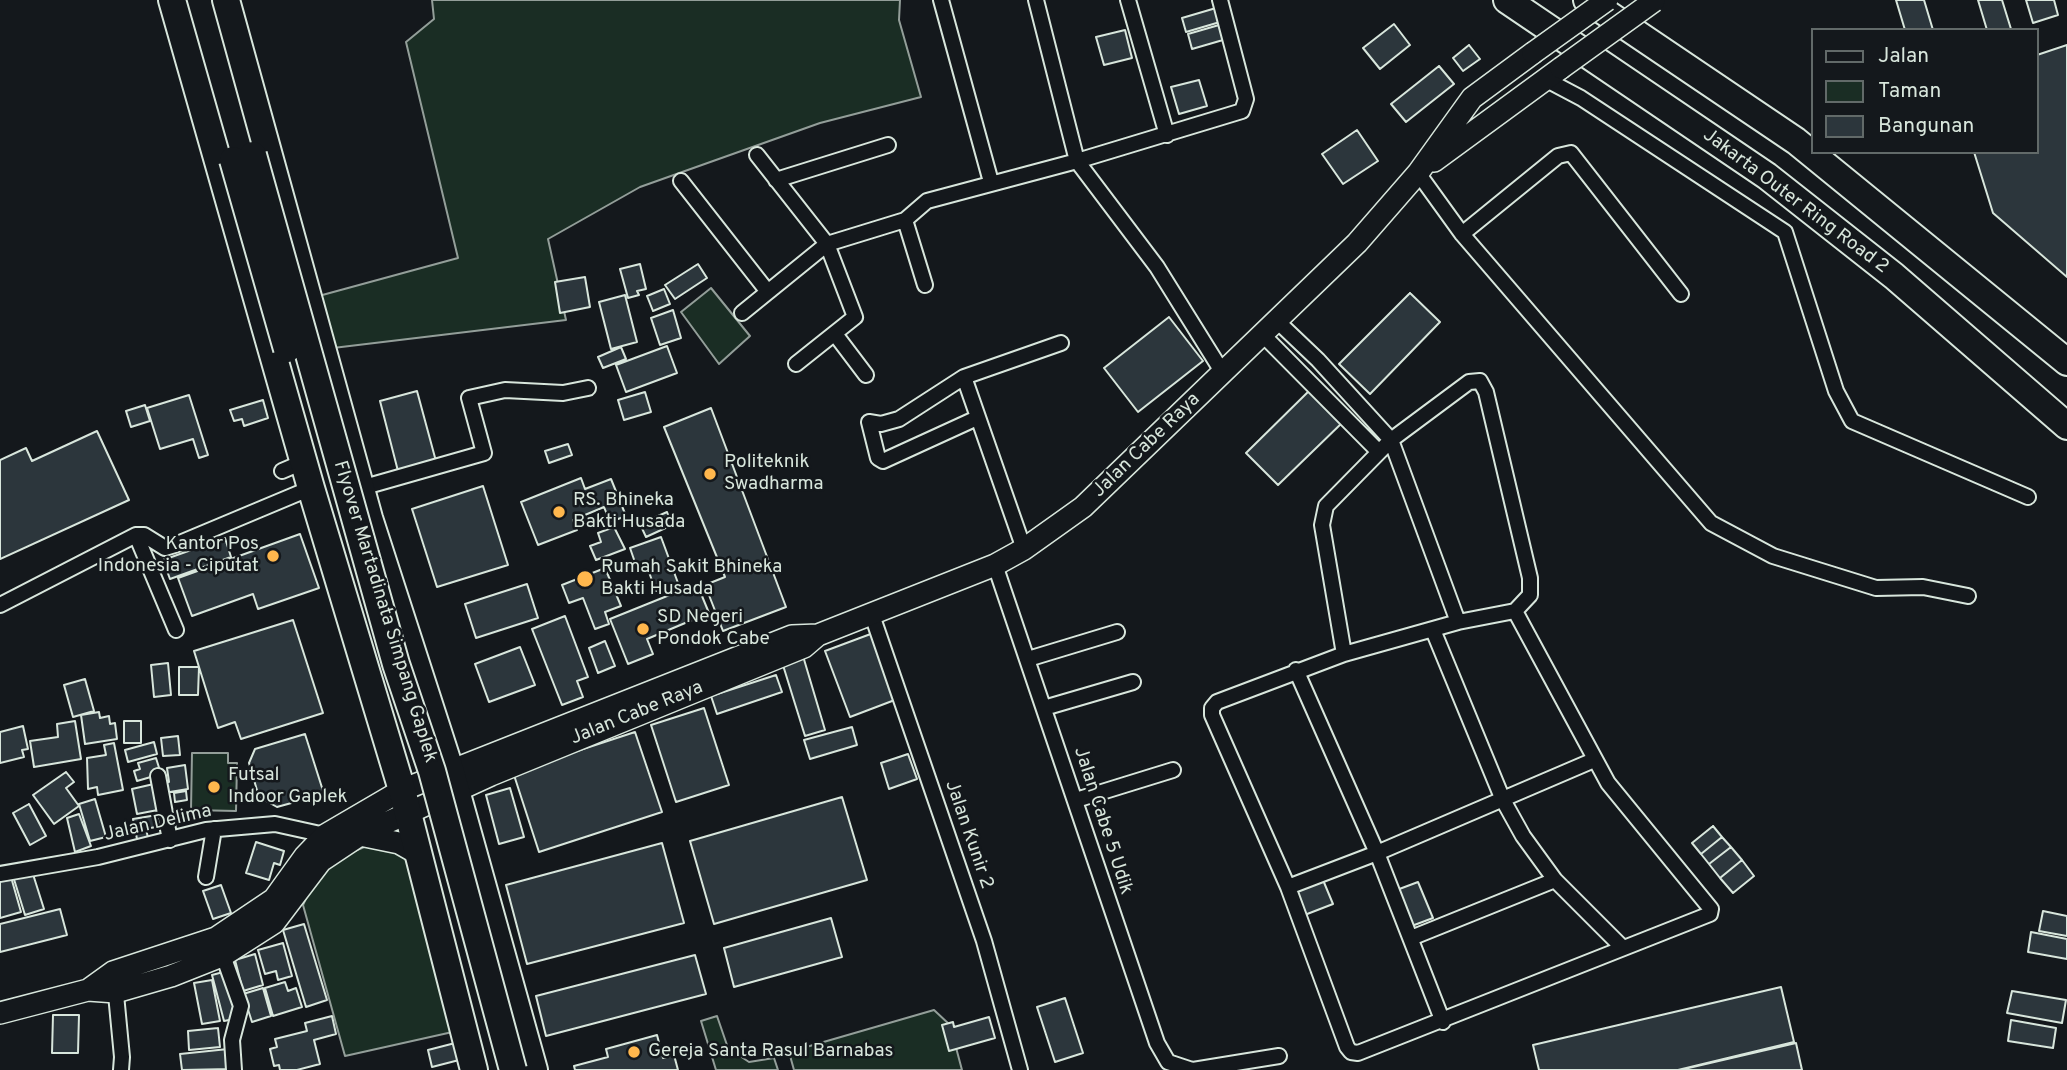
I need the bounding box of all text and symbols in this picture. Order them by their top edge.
legend [1812,28,2039,154]
text: Jalan [1878,43,1929,70]
text: Taman [1878,78,1941,105]
text: Bangunan [1878,113,1974,140]
street label: Jakarta Outer Ring Road 2 [1698,125,1892,279]
street label: Jalan Cabe Raya [1088,389,1206,503]
place label: Politeknik Swadharma [724,452,824,496]
street label: Flyover Martadinata Simpang Gaplek [327,458,441,766]
marker: Politeknik Swadharma [702,466,718,482]
place label: RS. Bhineka Bakti Husada [573,490,685,534]
marker: RS. Bhineka Bakti Husada [551,504,567,520]
place label: Kantor Pos Indonesia - Ciputat [98,534,259,578]
marker: Kantor Pos Indonesia - Ciputat [265,548,281,564]
place label: Rumah Sakit Bhineka Bakti Husada [601,557,782,601]
marker: Rumah Sakit Bhineka Bakti Husada [575,569,595,589]
place label: SD Negeri Pondok Cabe [657,607,770,651]
marker: SD Negeri Pondok Cabe [635,621,651,637]
street label: Jalan Cabe Raya [567,677,707,751]
street label: Jalan Cabe 5 Udik [1067,744,1137,898]
place label: Futsal Indoor Gaplek [228,765,348,809]
street label: Jalan Kunir 2 [939,778,997,892]
marker: Futsal Indoor Gaplek [206,779,222,795]
street label: Jalan Delima [102,801,214,847]
place label: Gereja Santa Rasul Barnabas [648,1041,893,1063]
marker: Gereja Santa Rasul Barnabas [626,1044,642,1060]

